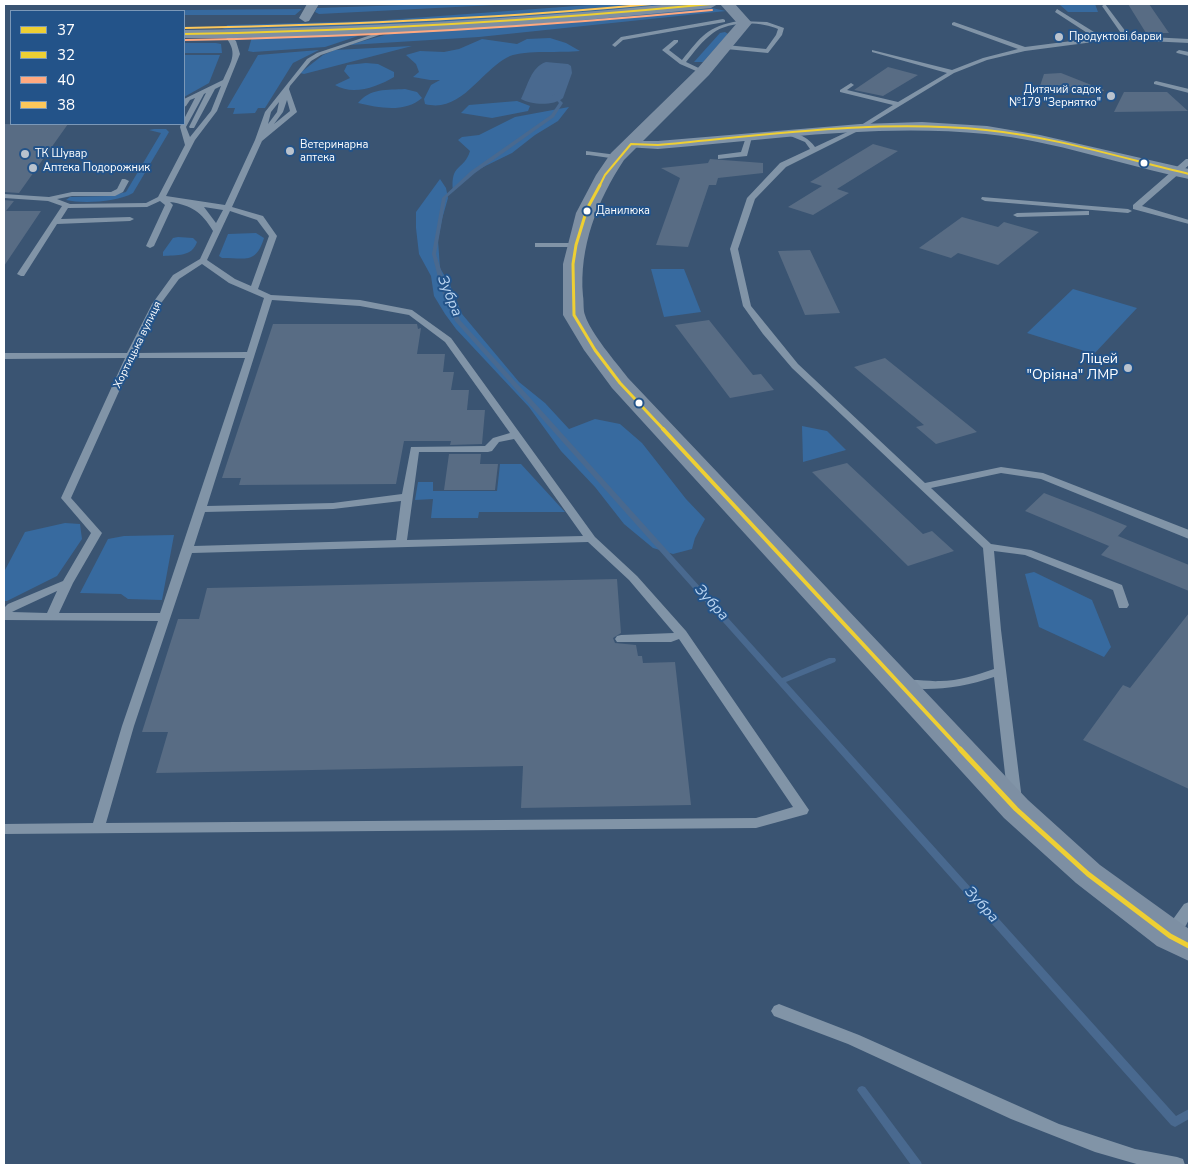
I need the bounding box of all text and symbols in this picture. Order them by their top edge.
legend [10,10,185,125]
text: 37 [57,20,75,40]
place label: Продуктові барви [1069,30,1162,44]
marker: Продуктові барви [1053,31,1065,43]
text: 32 [57,45,75,65]
text: 40 [57,70,75,90]
place label: Дитячий садок №179 "Зернятко" [1009,83,1101,109]
marker: Дитячий садок №179 "Зернятко" [1105,90,1117,102]
text: 38 [57,95,75,115]
place label: Ветеринарна аптека [300,138,368,164]
marker: Ветеринарна аптека [284,145,296,157]
place label: ТК Шувар [35,147,87,161]
marker: ТК Шувар [19,148,31,160]
unlabelled marker [1139,158,1149,168]
place label: Аптека Подорожник [43,161,150,175]
marker: Аптека Подорожник [27,162,39,174]
place label: Данилюка [596,204,650,218]
marker: Данилюка [582,206,592,216]
water label: Зубра [433,273,465,319]
street label: Хортицька вулиця [111,299,165,391]
place label: Ліцей "Оріяна" ЛМР [1027,352,1118,384]
marker: Ліцей "Оріяна" ЛМР [1122,362,1134,374]
unlabelled marker [634,398,644,408]
water label: Зубра [690,581,732,625]
water label: Зубра [960,883,1002,927]

